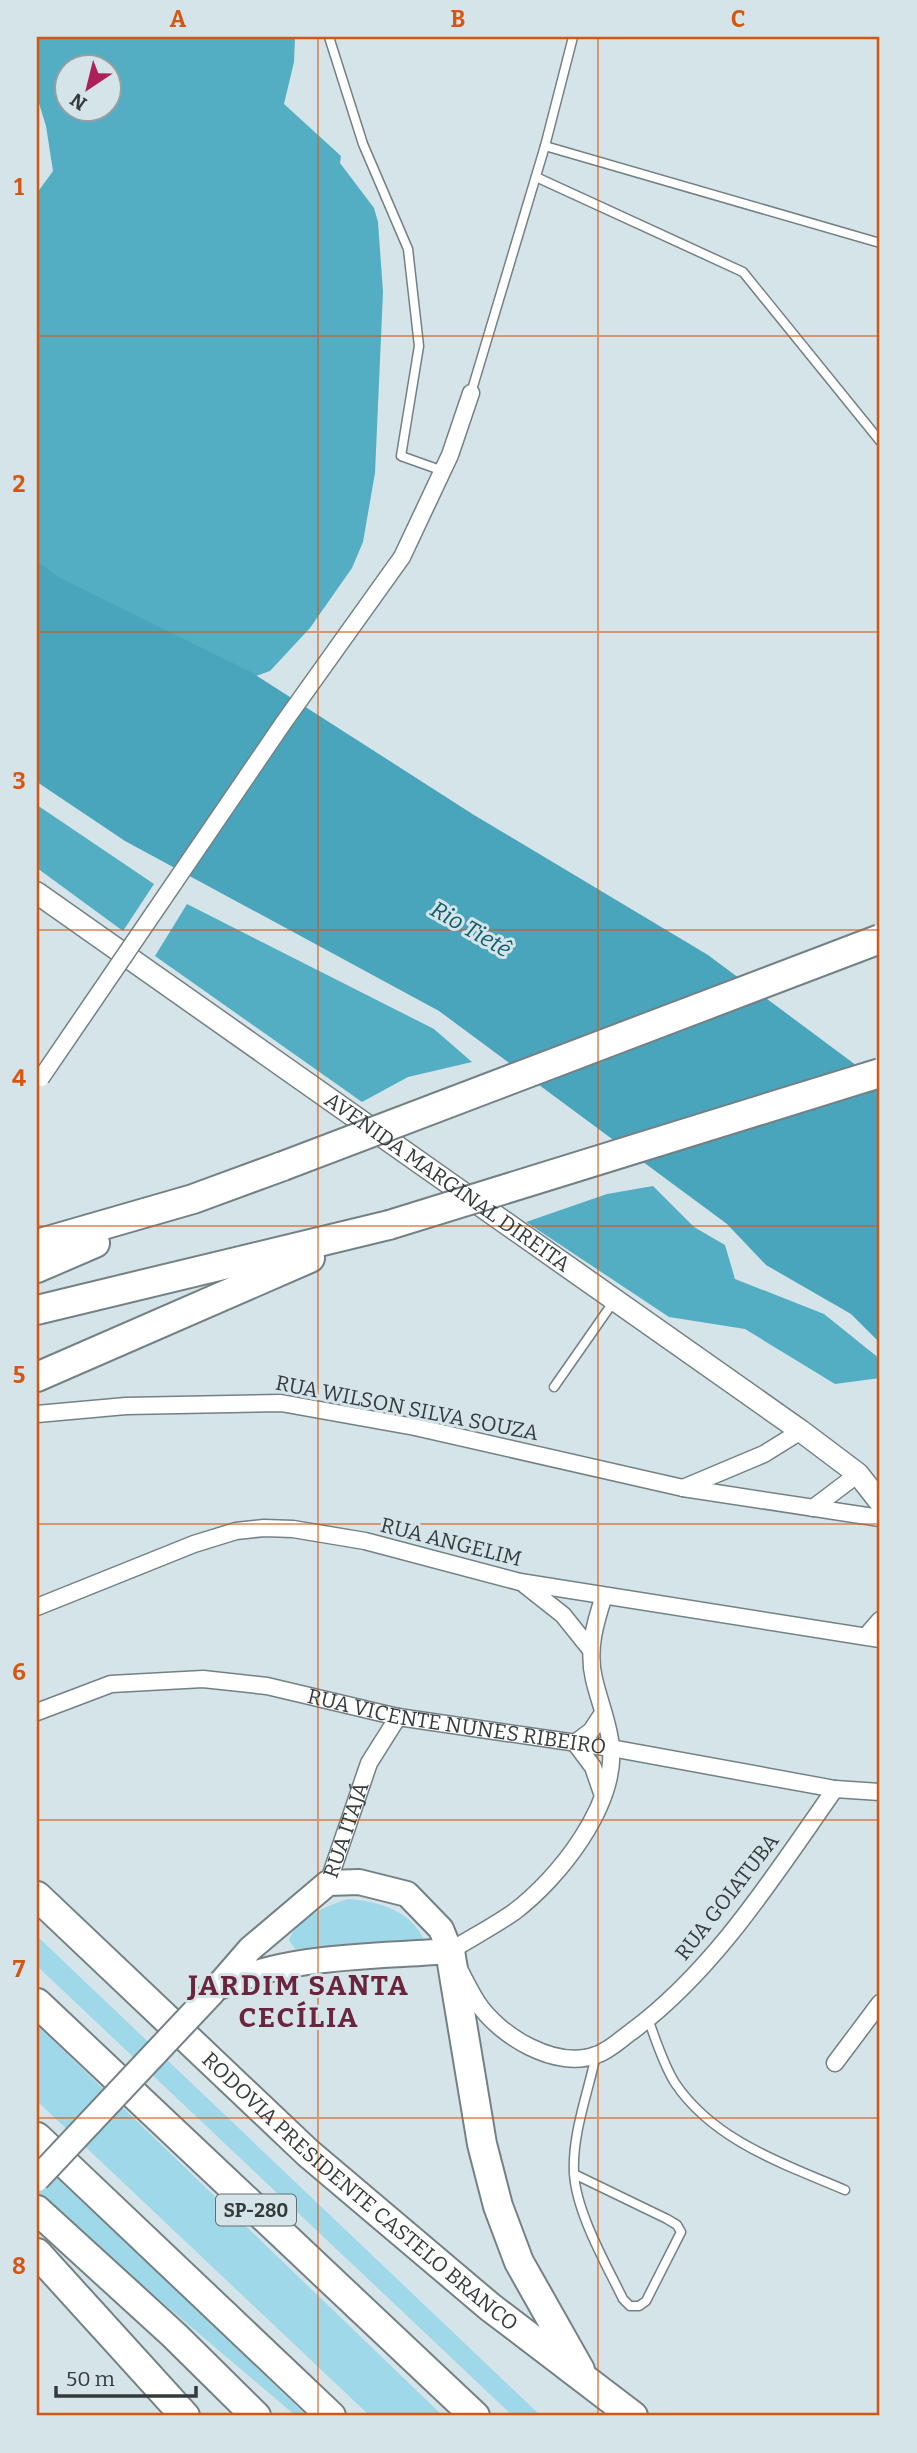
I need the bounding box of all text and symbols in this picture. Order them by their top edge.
text: A [170,5,187,33]
text: B [451,5,465,33]
text: C [731,5,745,33]
north arrow [52,52,122,122]
text: N [66,88,91,115]
text: 1 [14,173,24,201]
text: 2 [13,470,26,498]
text: 3 [12,767,26,795]
water label: Rio Tietê [426,895,517,963]
text: 4 [12,1064,26,1092]
street label: AVENIDA MARGINAL DIREITA [320,1087,575,1277]
text: 5 [13,1361,25,1389]
street label: RUA WILSON SILVA SOUZA [273,1370,541,1446]
street label: RUA ANGELIM [378,1512,524,1572]
text: 6 [12,1658,26,1686]
street label: RUA VICENTE NUNES RIBEIRO [305,1683,608,1760]
street label: RUA ITAJÁ [318,1778,375,1881]
street label: RUA GOIATUBA [670,1828,785,1965]
text: 7 [13,1955,26,1983]
district label: JARDIM SANTA CECÍLIA [186,1969,410,2034]
street label: RODOVIA PRESIDENTE CASTELO BRANCO [197,2046,523,2337]
road number: SP-280 [216,2194,296,2226]
text: 8 [12,2252,26,2280]
scale bar [56,2355,196,2399]
text: 50 m [66,2366,115,2392]

